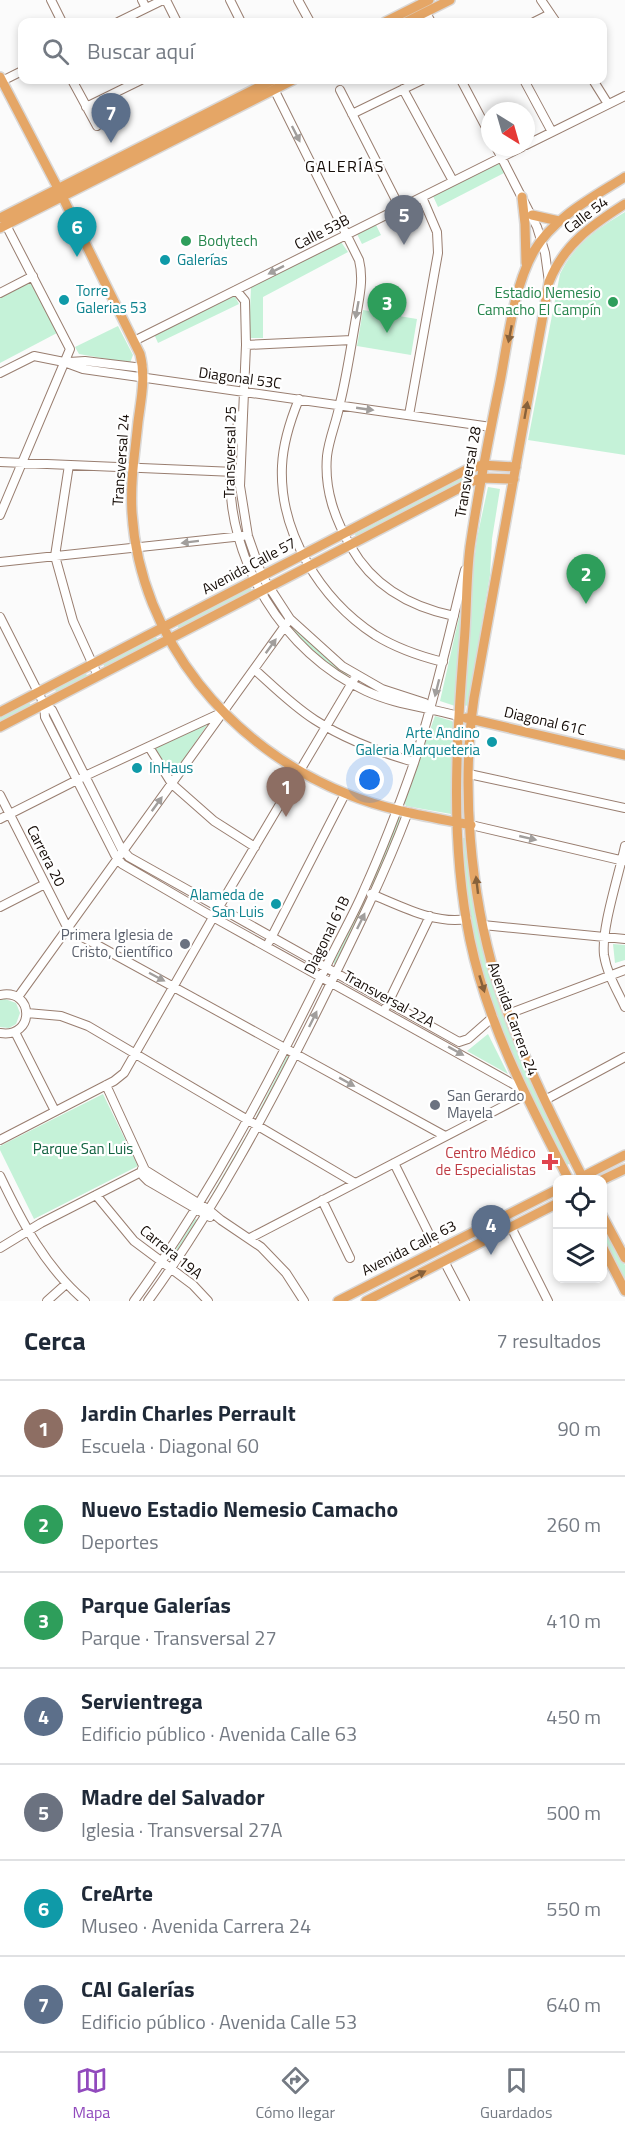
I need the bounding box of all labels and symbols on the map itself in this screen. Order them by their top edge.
pin: 7 [92,94,130,143]
north arrow [481,102,535,156]
one-way arrow [291,125,301,142]
district label: GALERÍAS [305,154,385,178]
street label: Calle 54 [559,190,613,239]
pin: 5 [384,196,424,245]
pin: 6 [58,208,97,257]
street label: Calle 53B [290,208,354,255]
place label: Bodytech [198,229,258,252]
marker: Bodytech [179,234,193,248]
place label: Galerías [177,248,228,271]
marker: Galerías [158,253,172,267]
one-way arrow [267,265,284,275]
place label: Torre Galerias 53 [76,279,147,319]
place label: Estadio Nemesio Camacho El Campín [477,281,601,321]
pin: 3 [368,284,406,333]
marker: Torre Galerias 53 [57,293,71,307]
marker: Estadio Nemesio Camacho El Campín [606,295,620,309]
one-way arrow [352,301,361,320]
one-way arrow [505,325,514,344]
street label: Diagonal 53C [197,360,283,395]
one-way arrow [522,400,531,419]
one-way arrow [356,404,375,413]
street label: Transversal 25 [217,406,242,498]
street label: Transversal 24 [106,413,135,507]
street label: Transversal 28 [448,425,487,519]
street label: Avenida Calle 57 [198,531,300,600]
one-way arrow [180,538,199,547]
pin: 2 [566,554,606,604]
one-way arrow [265,638,277,654]
one-way arrow [431,678,441,697]
street label: Diagonal 61C [502,700,588,741]
place label: Arte Andino Galeria Marqueteria [356,721,480,761]
marker: Arte Andino Galeria Marqueteria [485,735,499,749]
place label: InHaus [149,756,193,779]
marker: InHaus [130,761,144,775]
your location [355,765,384,794]
pin: 1 [266,768,306,817]
one-way arrow [151,797,163,813]
street label: Carrera 20 [21,821,72,891]
one-way arrow [518,834,537,844]
one-way arrow [472,876,482,895]
place label: Alameda de San Luis [190,883,264,923]
street label: Diagonal 61B [298,892,355,978]
marker: Alameda de San Luis [269,897,283,911]
one-way arrow [356,913,366,930]
place label: Primera Iglesia de Cristo, Científico [61,923,173,963]
marker: Primera Iglesia de Cristo, Científico [178,937,192,951]
street label: Avenida Carrera 24 [482,959,545,1079]
street label: Transversal 22A [339,964,439,1033]
one-way arrow [149,972,166,982]
one-way arrow [478,975,487,993]
one-way arrow [308,1011,317,1028]
one-way arrow [448,1046,465,1056]
one-way arrow [339,1077,356,1087]
place label: San Gerardo Mayela [447,1084,524,1124]
marker: San Gerardo Mayela [428,1098,442,1112]
park label: Parque San Luis [33,1137,133,1160]
place label: Centro Médico de Especialistas [436,1141,536,1181]
marker: Centro Médico de Especialistas [541,1153,559,1171]
pin: 4 [472,1206,510,1255]
street label: Avenida Calle 63 [357,1214,460,1281]
street label: Carrera 19A [135,1219,208,1284]
one-way arrow [409,1270,426,1279]

